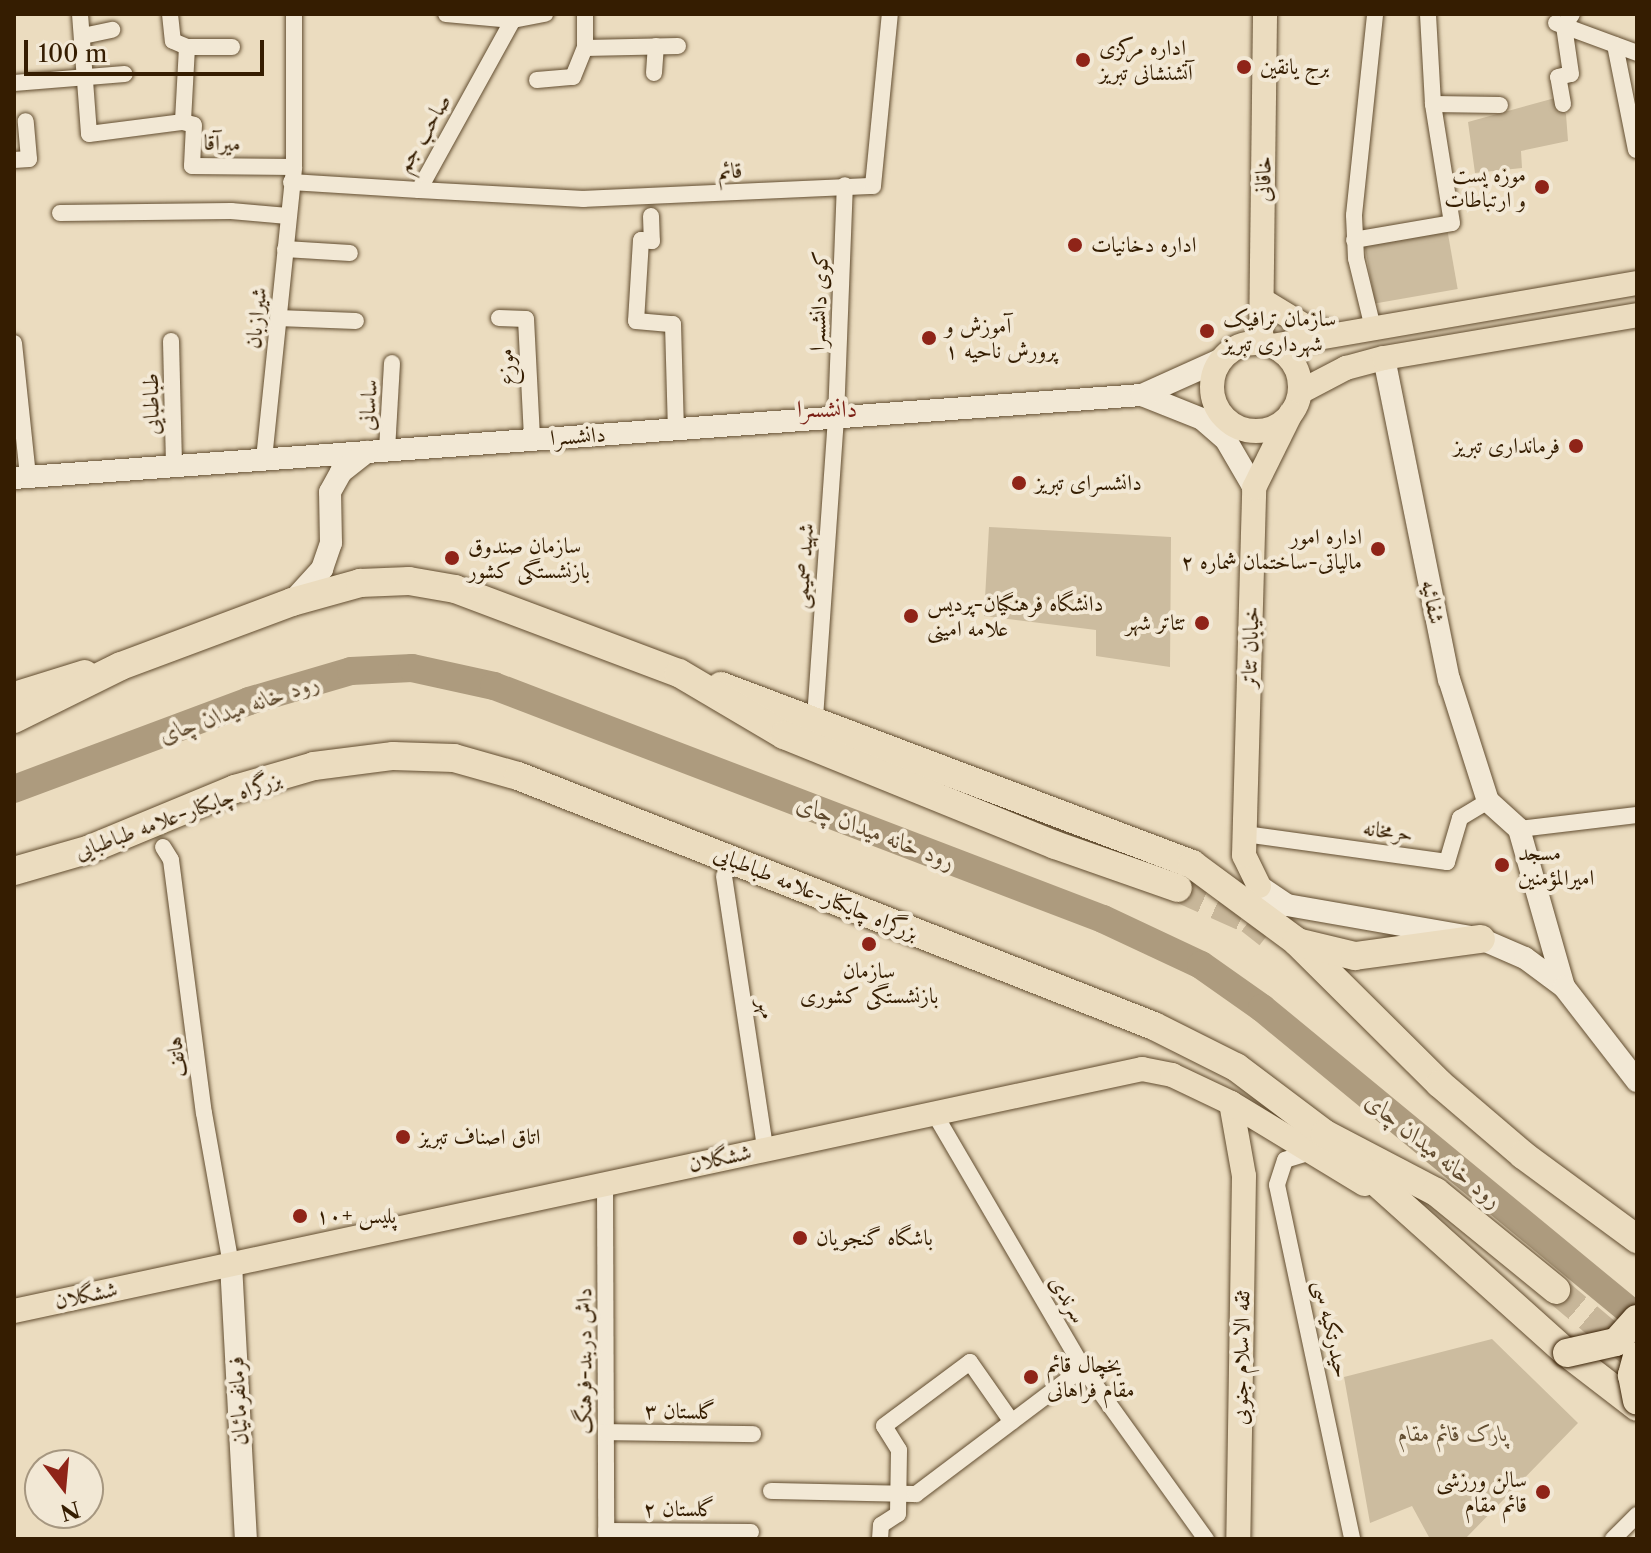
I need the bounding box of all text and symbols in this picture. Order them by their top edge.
scale bar [28,24,268,74]
place label: اداره مرکزی آتشنشانی تبریز [1099,34,1193,86]
text: 100 m [38,39,107,68]
marker: اداره مرکزی آتشنشانی تبریز [1074,51,1092,69]
place label: برج یانقین [1260,54,1329,80]
marker: برج یانقین [1235,58,1253,76]
street label: صاحب جم [390,89,456,177]
street label: میرآقا [203,129,241,157]
street label: خاقانی [1249,156,1277,202]
street label: قائم [717,157,743,185]
place label: موزه پست و ارتباطات [1444,161,1526,212]
marker: موزه پست و ارتباطات [1533,178,1551,196]
place label: اداره دخانیات [1091,232,1197,258]
marker: اداره دخانیات [1066,236,1084,254]
street label: کوی دانشسرا [804,250,834,352]
street label: شیرازبان [240,286,272,350]
place label: سازمان ترافیک شهرداری تبریز [1223,305,1336,356]
place label: آموزش و پرورش ناحیه ۱ [945,312,1057,364]
marker: سازمان ترافیک شهرداری تبریز [1198,322,1216,340]
marker: آموزش و پرورش ناحیه ۱ [920,329,938,347]
street label: موزع [492,348,520,386]
street label: طباطبایی [137,373,165,435]
street label: ساسانی [353,379,383,431]
district label: دانشسرا [797,395,857,423]
street label: دانشسرا [549,421,607,451]
place label: فرمانداری تبریز [1453,433,1560,459]
marker: فرمانداری تبریز [1567,437,1585,455]
place label: دانشسرای تبریز [1035,470,1142,496]
marker: دانشسرای تبریز [1010,474,1028,492]
street label: شهید صمیمی [787,522,819,610]
place label: اداره امور مالیاتی-ساختمان شماره ۲ [1181,523,1362,574]
place label: سازمان صندوق بازنشستگی کشور [468,532,590,584]
marker: اداره امور مالیاتی-ساختمان شماره ۲ [1369,540,1387,558]
marker: سازمان صندوق بازنشستگی کشور [443,549,461,567]
street label: شفائیه [1416,578,1450,626]
place label: دانشگاه فرهنگیان-پردیس علامه امینی [927,590,1103,642]
street label: خیابان تئاتر [1235,606,1265,688]
marker: دانشگاه فرهنگیان-پردیس علامه امینی [902,607,920,625]
place label: تئاتر شهر [1126,610,1186,636]
marker: تئاتر شهر [1193,614,1211,632]
water label: رود خانه میدان چای [155,667,323,749]
street label: بزرگراه چایکنار-علامه طباطبایی [71,765,285,865]
water label: رود خانه میدان چای [793,789,959,875]
street label: حرمخانه [1361,814,1415,848]
place label: مسجد امیرالمؤمنین [1518,839,1594,890]
street label: بزرگراه چایکنار-علامه طباطبایی [710,840,922,946]
marker: مسجد امیرالمؤمنین [1493,856,1511,874]
marker: سازمان بازنشستگی کشوری [860,935,878,953]
place label: سازمان بازنشستگی کشوری [800,957,938,1008]
street label: مهر [753,998,781,1020]
street label: هاتف [161,1035,191,1079]
water label: رود خانه میدان چای [1360,1086,1508,1214]
place label: اتاق اصناف تبریز [419,1124,541,1150]
marker: اتاق اصناف تبریز [394,1128,412,1146]
street label: ششگلان [686,1138,754,1178]
place label: پلیس +۱۰ [316,1203,396,1229]
marker: پلیس +۱۰ [291,1207,309,1225]
place label: باشگاه گنجویان [816,1225,933,1251]
marker: باشگاه گنجویان [791,1229,809,1247]
street label: سرندی [1044,1270,1092,1328]
street label: ششگلان [52,1275,120,1315]
street label: حیدرتکیه سی [1309,1278,1355,1380]
street label: داش دربند-فرهنگ [571,1288,597,1434]
street label: ثقه الاسلام جنوبی [1227,1291,1255,1425]
place label: یخچال قائم مقام فراهانی [1047,1351,1135,1402]
street label: فرمانفرمائیان [222,1356,254,1446]
marker: یخچال قائم مقام فراهانی [1022,1368,1040,1386]
street label: گلستان ۳ [644,1397,716,1425]
park label: پارک قائم مقام [1398,1421,1508,1447]
north arrow [24,1449,104,1529]
place label: سالن ورزشی قائم مقام [1436,1466,1527,1518]
marker: سالن ورزشی قائم مقام [1534,1483,1552,1501]
text: N [57,1495,83,1526]
street label: گلستان ۲ [643,1496,715,1522]

